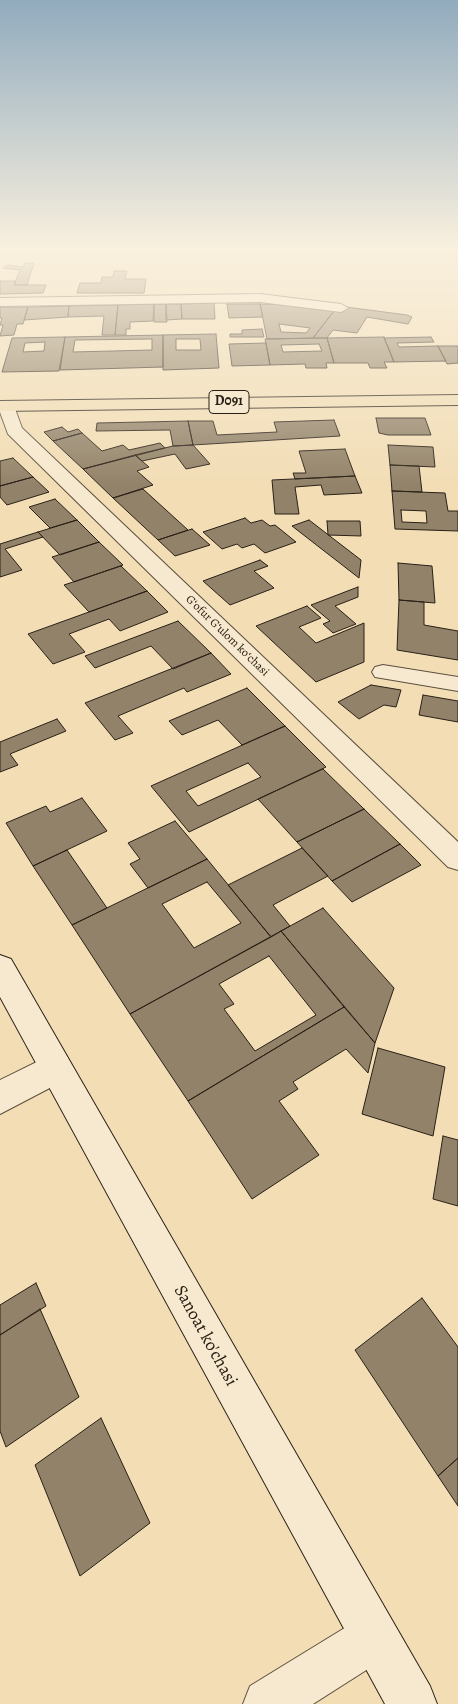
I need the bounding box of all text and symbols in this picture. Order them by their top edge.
road number: D091 [209,391,249,414]
street label: Gʻofur Gʻulom koʻchasi [182,592,272,680]
street label: Sanoat ko'chasi [168,1282,242,1390]

